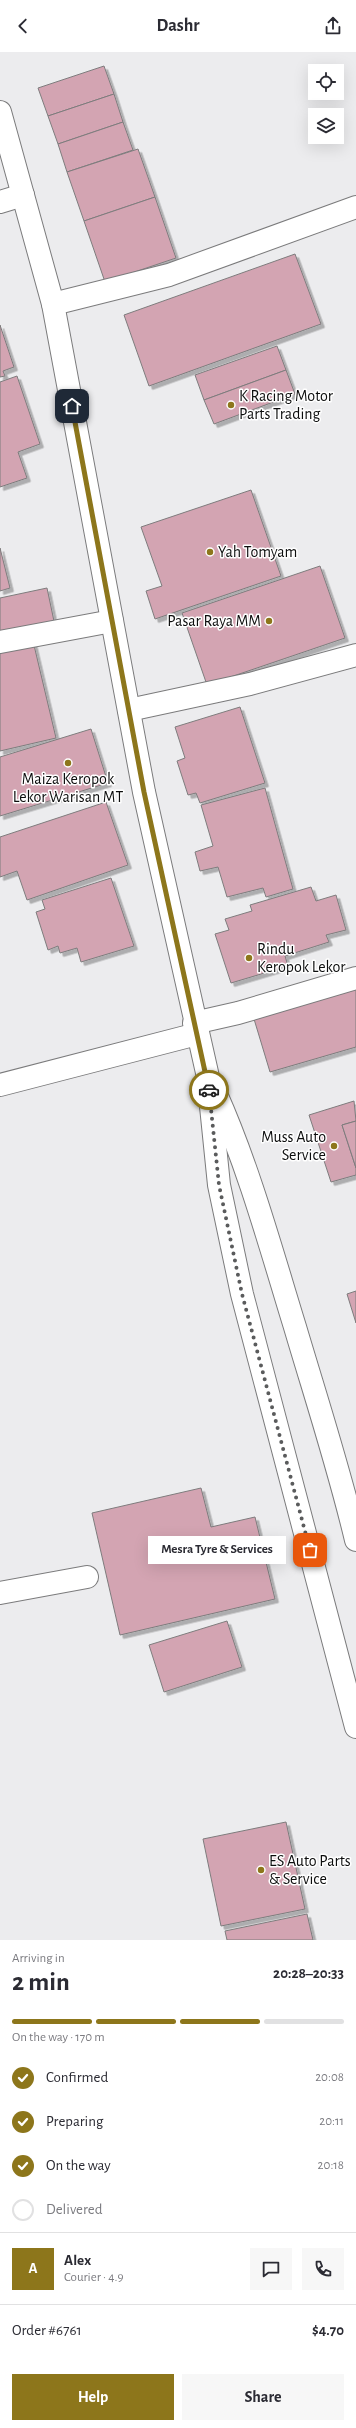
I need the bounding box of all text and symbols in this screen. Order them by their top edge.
icon: back [12,15,34,37]
icon: share [322,15,344,37]
text: Dashr [156,17,200,35]
map controls [308,64,344,144]
button: locate [308,64,344,100]
button: layers [308,108,344,144]
place label: K Racing Motor Parts Trading [239,388,334,422]
pin [55,389,89,423]
icon: home [61,395,83,417]
marker: K Racing Motor Parts Trading [226,400,236,410]
place label: Yah Tomyam [218,544,297,561]
marker: Yah Tomyam [205,547,215,557]
place label: Pasar Raya MM [167,613,261,630]
marker: Pasar Raya MM [264,616,274,626]
marker: Maiza Keropok Lekor Warisan MT [63,758,73,768]
place label: Maiza Keropok Lekor Warisan MT [13,771,123,805]
place label: Rindu Keropok Lekor [257,941,346,975]
marker: Rindu Keropok Lekor [244,953,254,963]
courier [189,1070,229,1110]
icon: car [198,1079,220,1101]
place label: Muss Auto Service [261,1129,326,1163]
marker: Muss Auto Service [329,1141,339,1151]
pin [293,1533,327,1567]
callout: Mesra Tyre & Services [148,1536,286,1564]
icon: bag [299,1539,321,1561]
text: Mesra Tyre & Services [161,1543,273,1556]
place label: ES Auto Parts & Service [269,1853,351,1887]
marker: ES Auto Parts & Service [256,1865,266,1875]
text: Arriving in [12,1952,65,1965]
text: 20:28–20:33 [273,1966,344,1981]
text: 2 min [12,1969,70,1995]
text: On the way · 170 m [12,2031,105,2044]
icon: check [12,2067,34,2089]
text: Confirmed [46,2070,108,2085]
text: 20:08 [315,2071,344,2084]
icon: check [12,2111,34,2133]
text: Preparing [46,2114,103,2129]
text: 20:11 [319,2115,344,2128]
icon: check [12,2155,34,2177]
text: On the way [46,2158,111,2173]
text: 20:18 [318,2159,344,2172]
text: Delivered [46,2202,103,2217]
button: chat [250,2248,292,2290]
button: phone [302,2248,344,2290]
text: Alex [64,2253,91,2268]
text: A [28,2261,38,2276]
text: Courier · 4.9 [64,2271,124,2284]
text: Order #6761 [12,2323,82,2338]
text: $4.70 [312,2323,344,2338]
button: Help [12,2374,174,2420]
button: Share [182,2374,344,2420]

